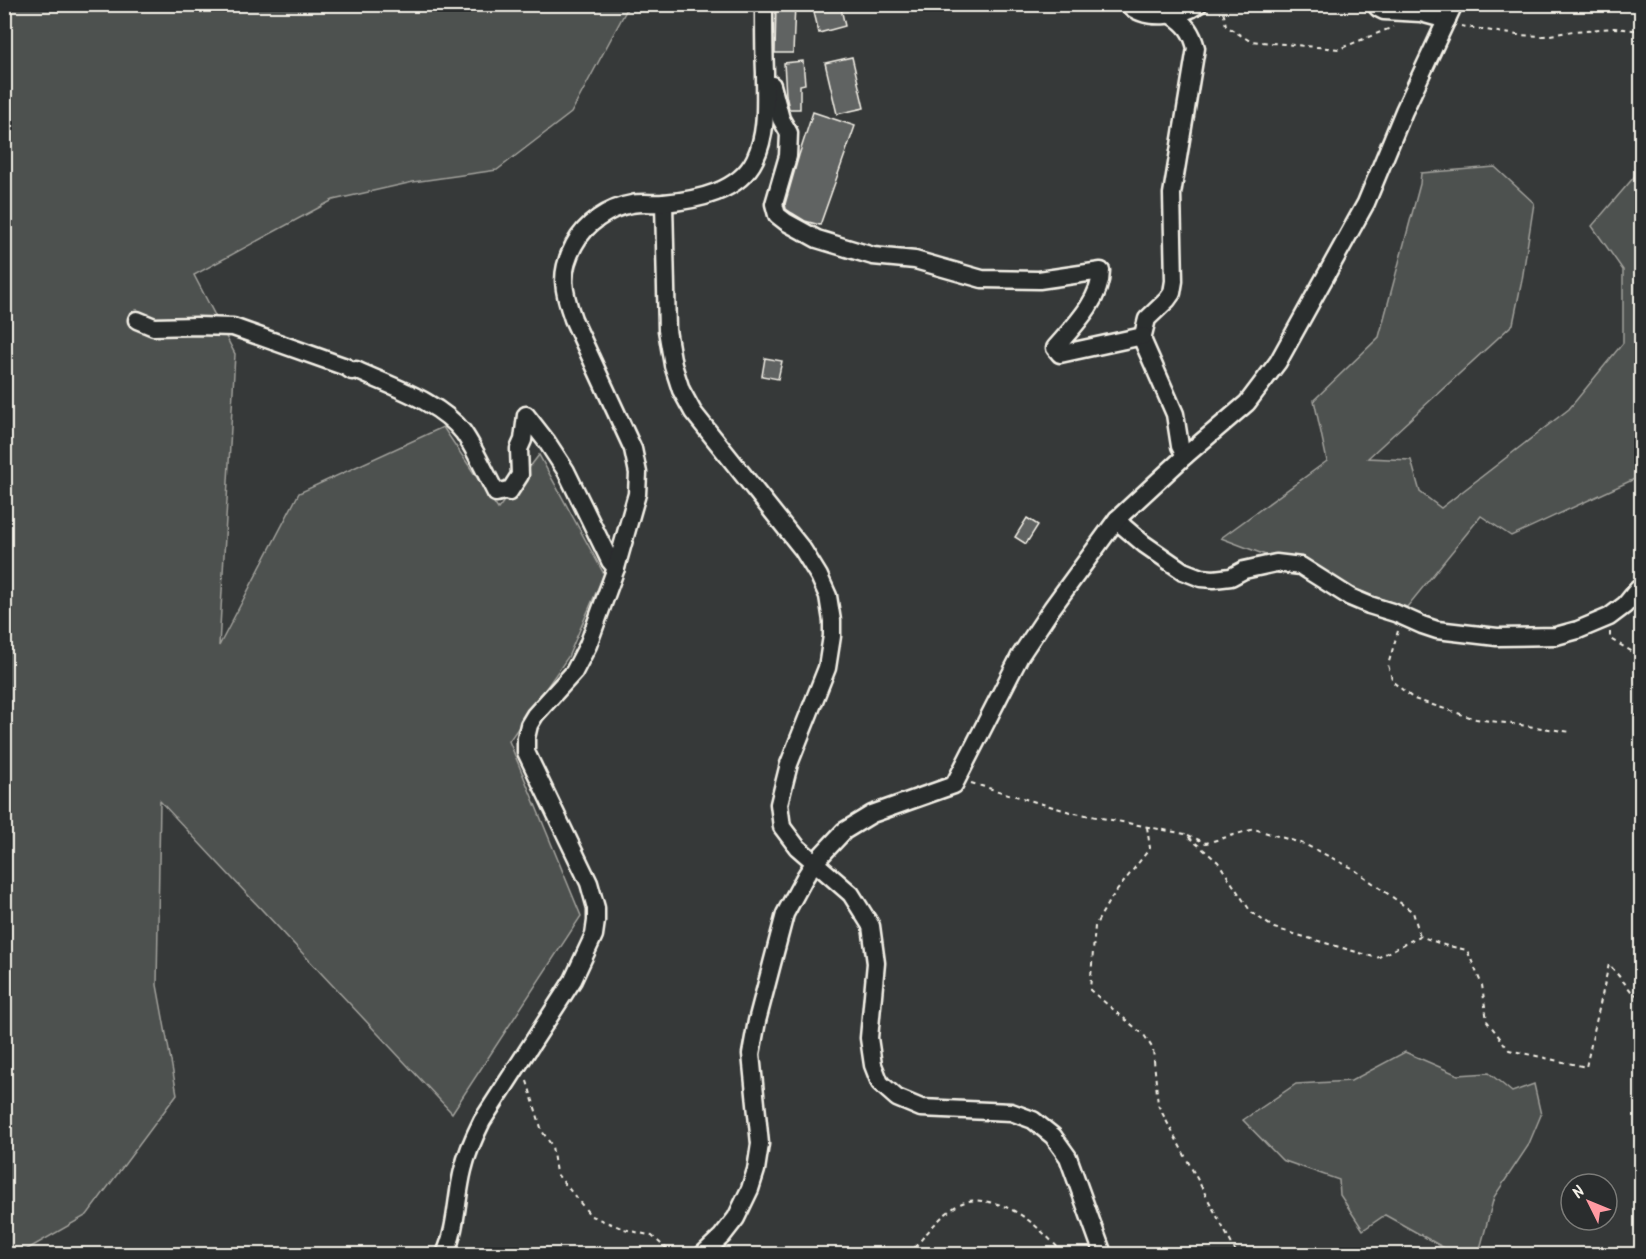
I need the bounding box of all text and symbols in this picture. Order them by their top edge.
north arrow [1559,1172,1619,1232]
text: N [1567,1181,1592,1205]

